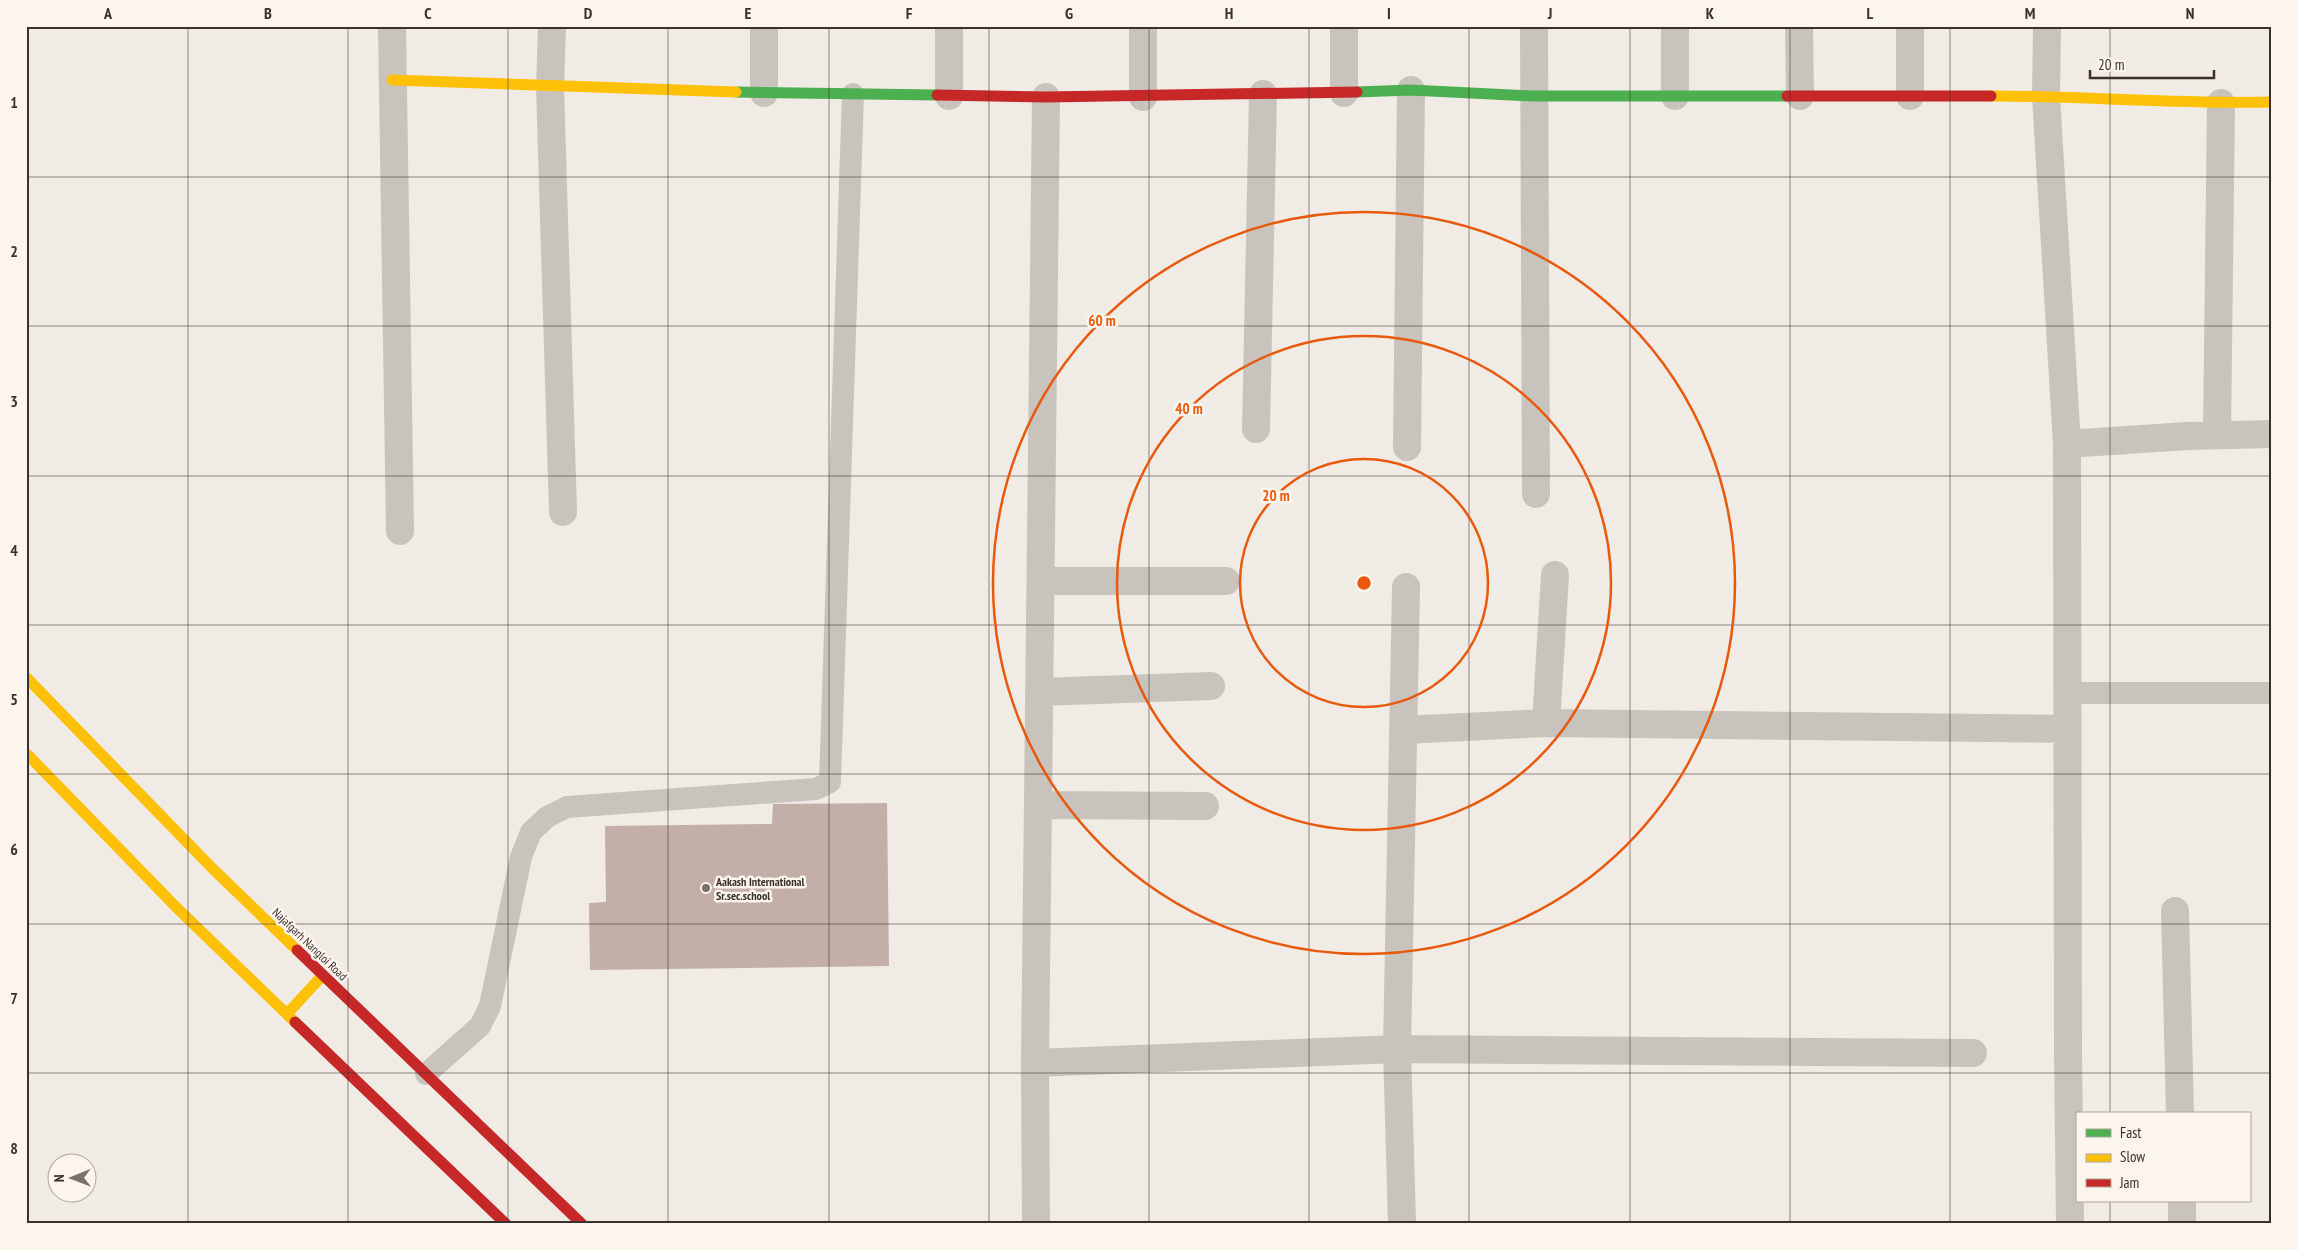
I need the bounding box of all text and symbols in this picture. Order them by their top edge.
text: A [103,3,113,23]
text: B [264,3,272,23]
text: C [424,3,432,23]
text: D [584,3,593,23]
text: E [745,3,752,23]
text: F [906,3,913,23]
text: G [1065,3,1073,23]
text: H [1225,3,1233,23]
text: I [1387,3,1391,23]
text: J [1547,3,1552,23]
text: K [1706,3,1715,23]
text: L [1867,3,1874,23]
text: M [2025,3,2035,23]
text: N [2186,3,2194,23]
scale bar [2090,48,2214,80]
text: 20 m [2098,55,2124,74]
text: 1 [10,92,18,112]
text: 2 [10,241,18,261]
text: 60 m [1088,311,1116,330]
text: 3 [10,391,18,411]
text: 40 m [1175,399,1203,418]
text: 20 m [1262,486,1290,505]
text: 4 [10,540,18,560]
centre of rings [1355,574,1373,592]
text: 5 [10,689,18,709]
text: 6 [10,839,18,859]
place label: Aakash International Sr.sec.school [715,874,805,903]
marker: Aakash International Sr.sec.school [700,882,712,894]
street label: Najafgarh Nangloi Road [270,905,350,983]
text: 7 [10,988,18,1008]
legend [2076,1112,2250,1202]
text: Fast [2120,1123,2141,1142]
text: 8 [10,1138,18,1158]
text: Slow [2120,1147,2145,1166]
north arrow [48,1152,98,1202]
text: Jam [2119,1173,2139,1192]
text: N [50,1174,68,1182]

